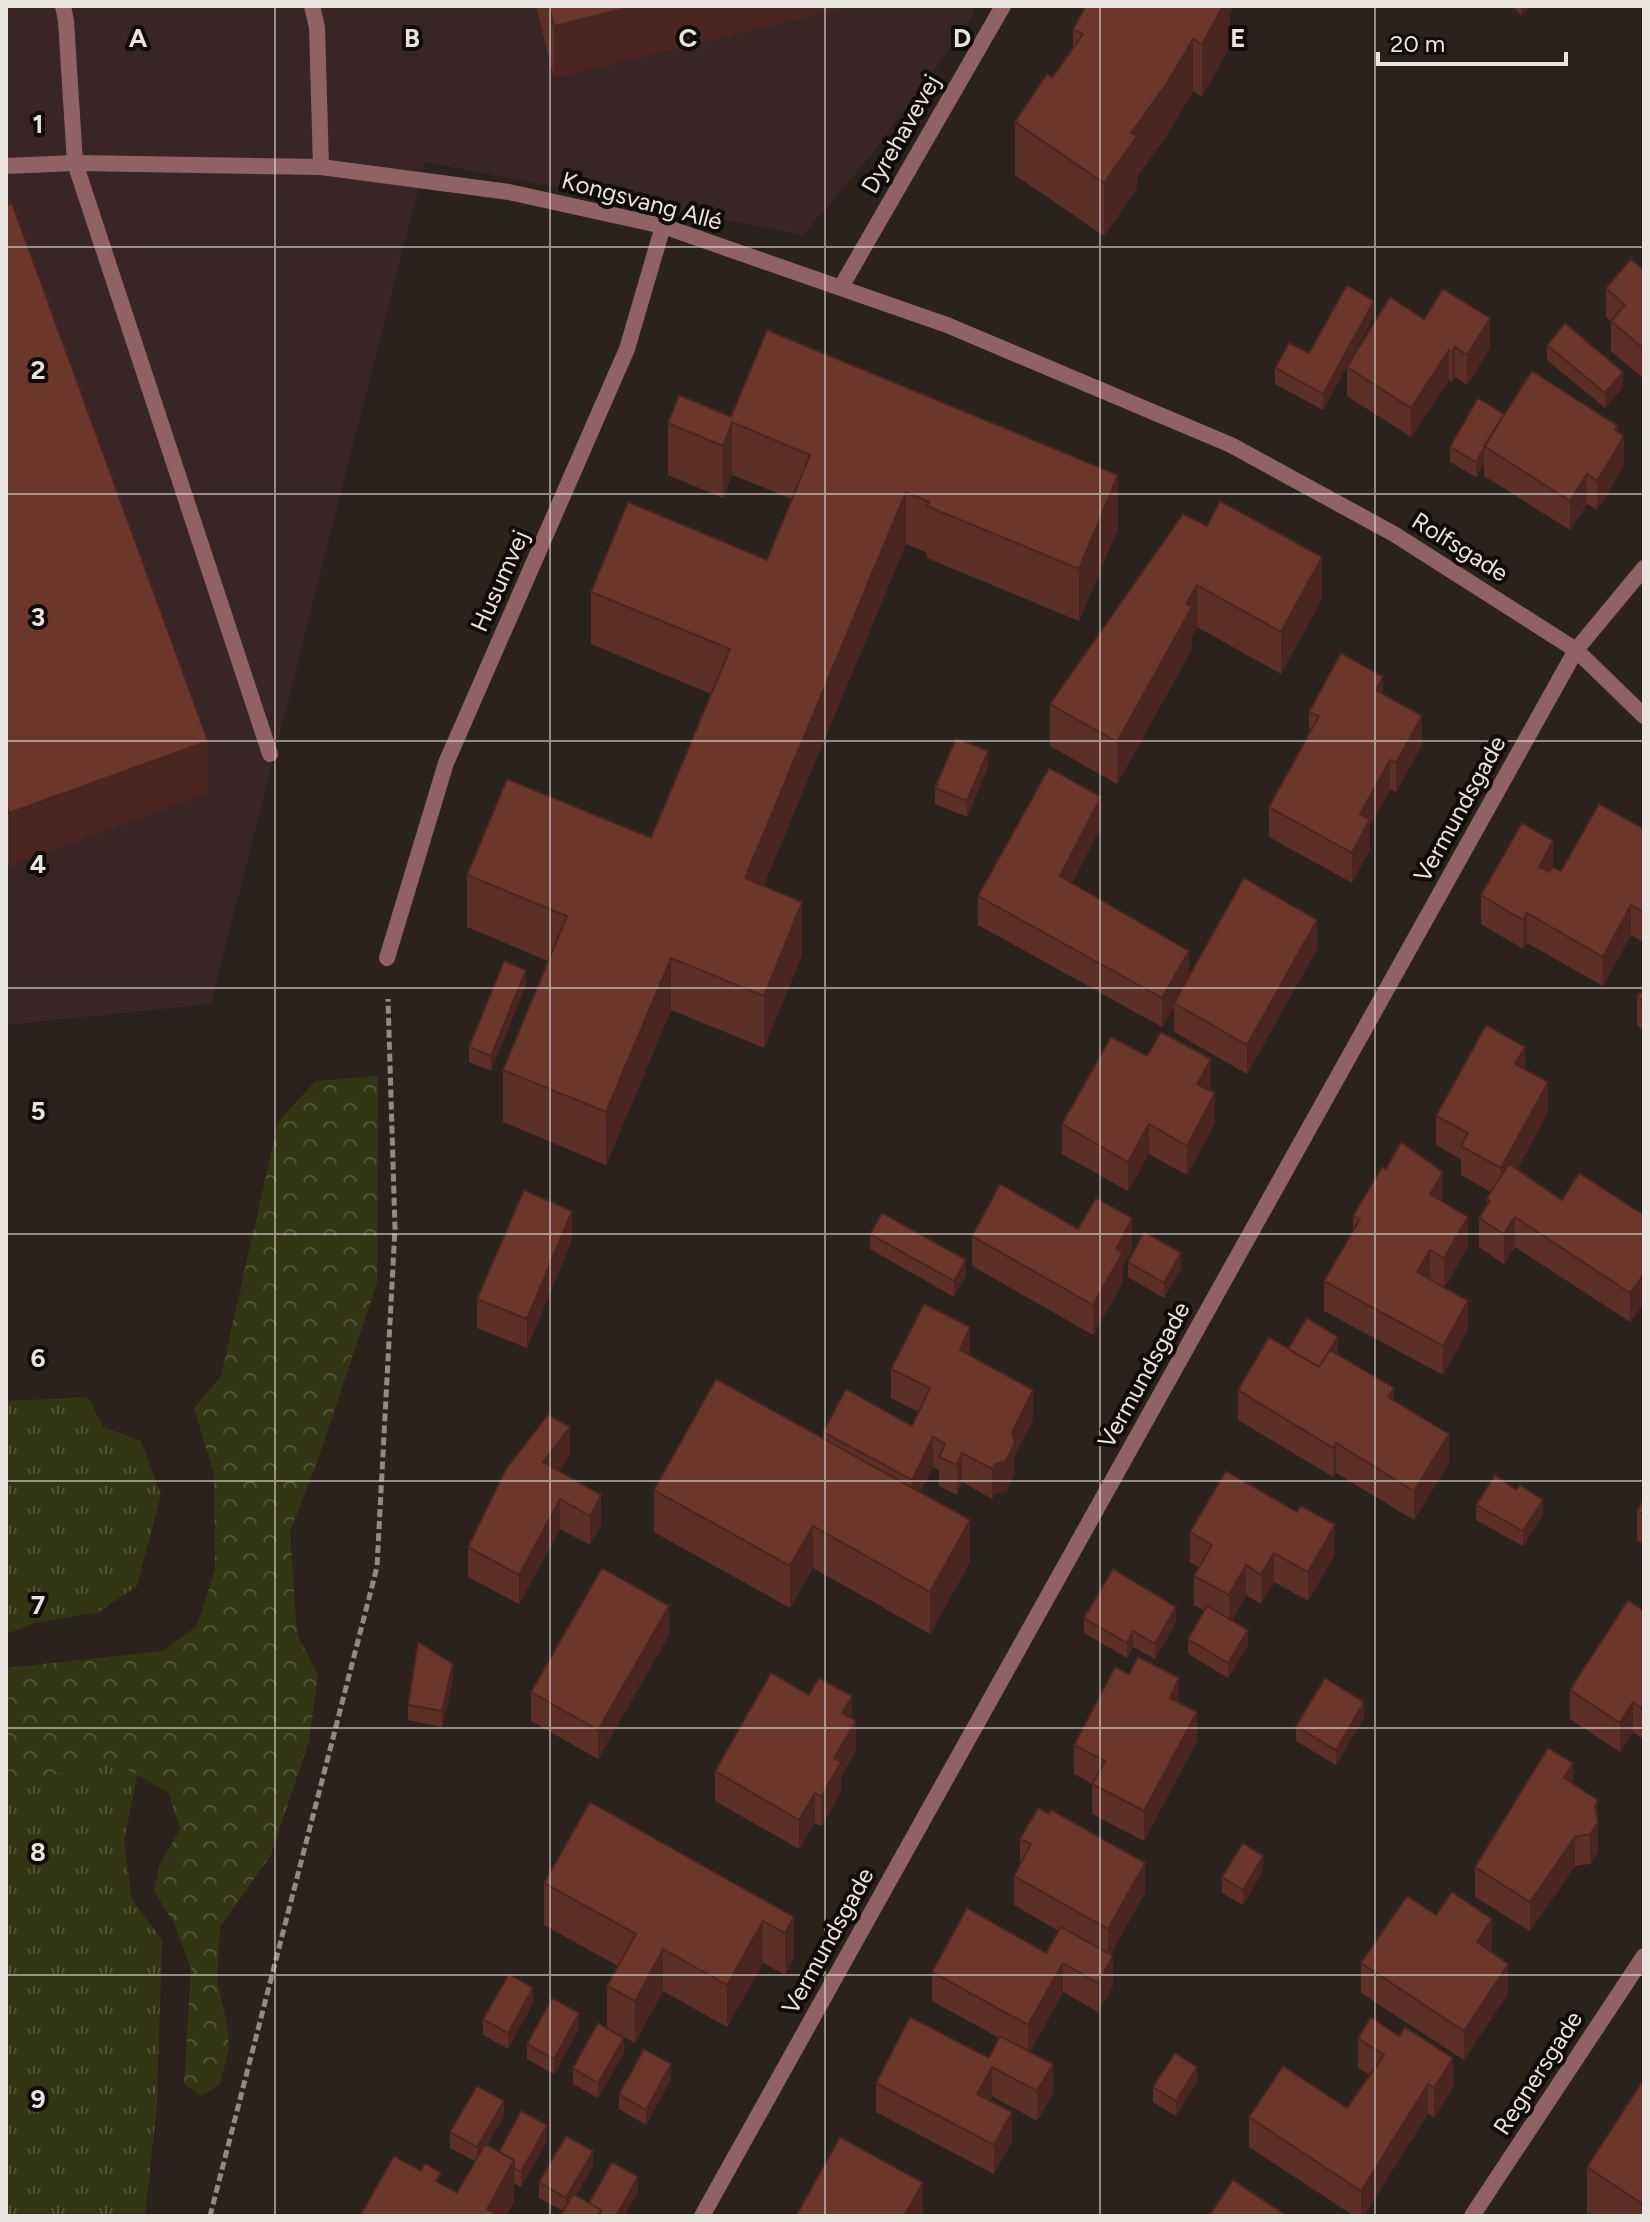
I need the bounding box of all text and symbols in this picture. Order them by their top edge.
scale bar [1378,16,1566,66]
text: A [129,22,148,54]
text: B [404,22,420,54]
text: C [679,22,698,54]
text: D [953,22,971,54]
text: E [1230,22,1246,54]
text: 20 m [1390,29,1445,58]
street label: Dyrehavevej [855,69,946,198]
text: 1 [33,108,43,140]
street label: Kongsvang Allé [559,165,725,236]
text: 2 [30,354,46,386]
street label: Rolfsgade [1407,506,1514,587]
street label: Husumvej [464,526,535,636]
text: 3 [31,601,45,633]
street label: Vermundsgade [1407,731,1512,887]
text: 4 [30,848,46,880]
text: 5 [30,1095,46,1127]
street label: Vermundsgade [1091,1297,1196,1453]
text: 6 [30,1342,46,1374]
text: 7 [31,1589,45,1621]
text: 8 [30,1836,46,1868]
street label: Vermundsgade [775,1863,880,2019]
street label: Regnersgade [1487,2005,1588,2140]
text: 9 [30,2083,46,2115]

